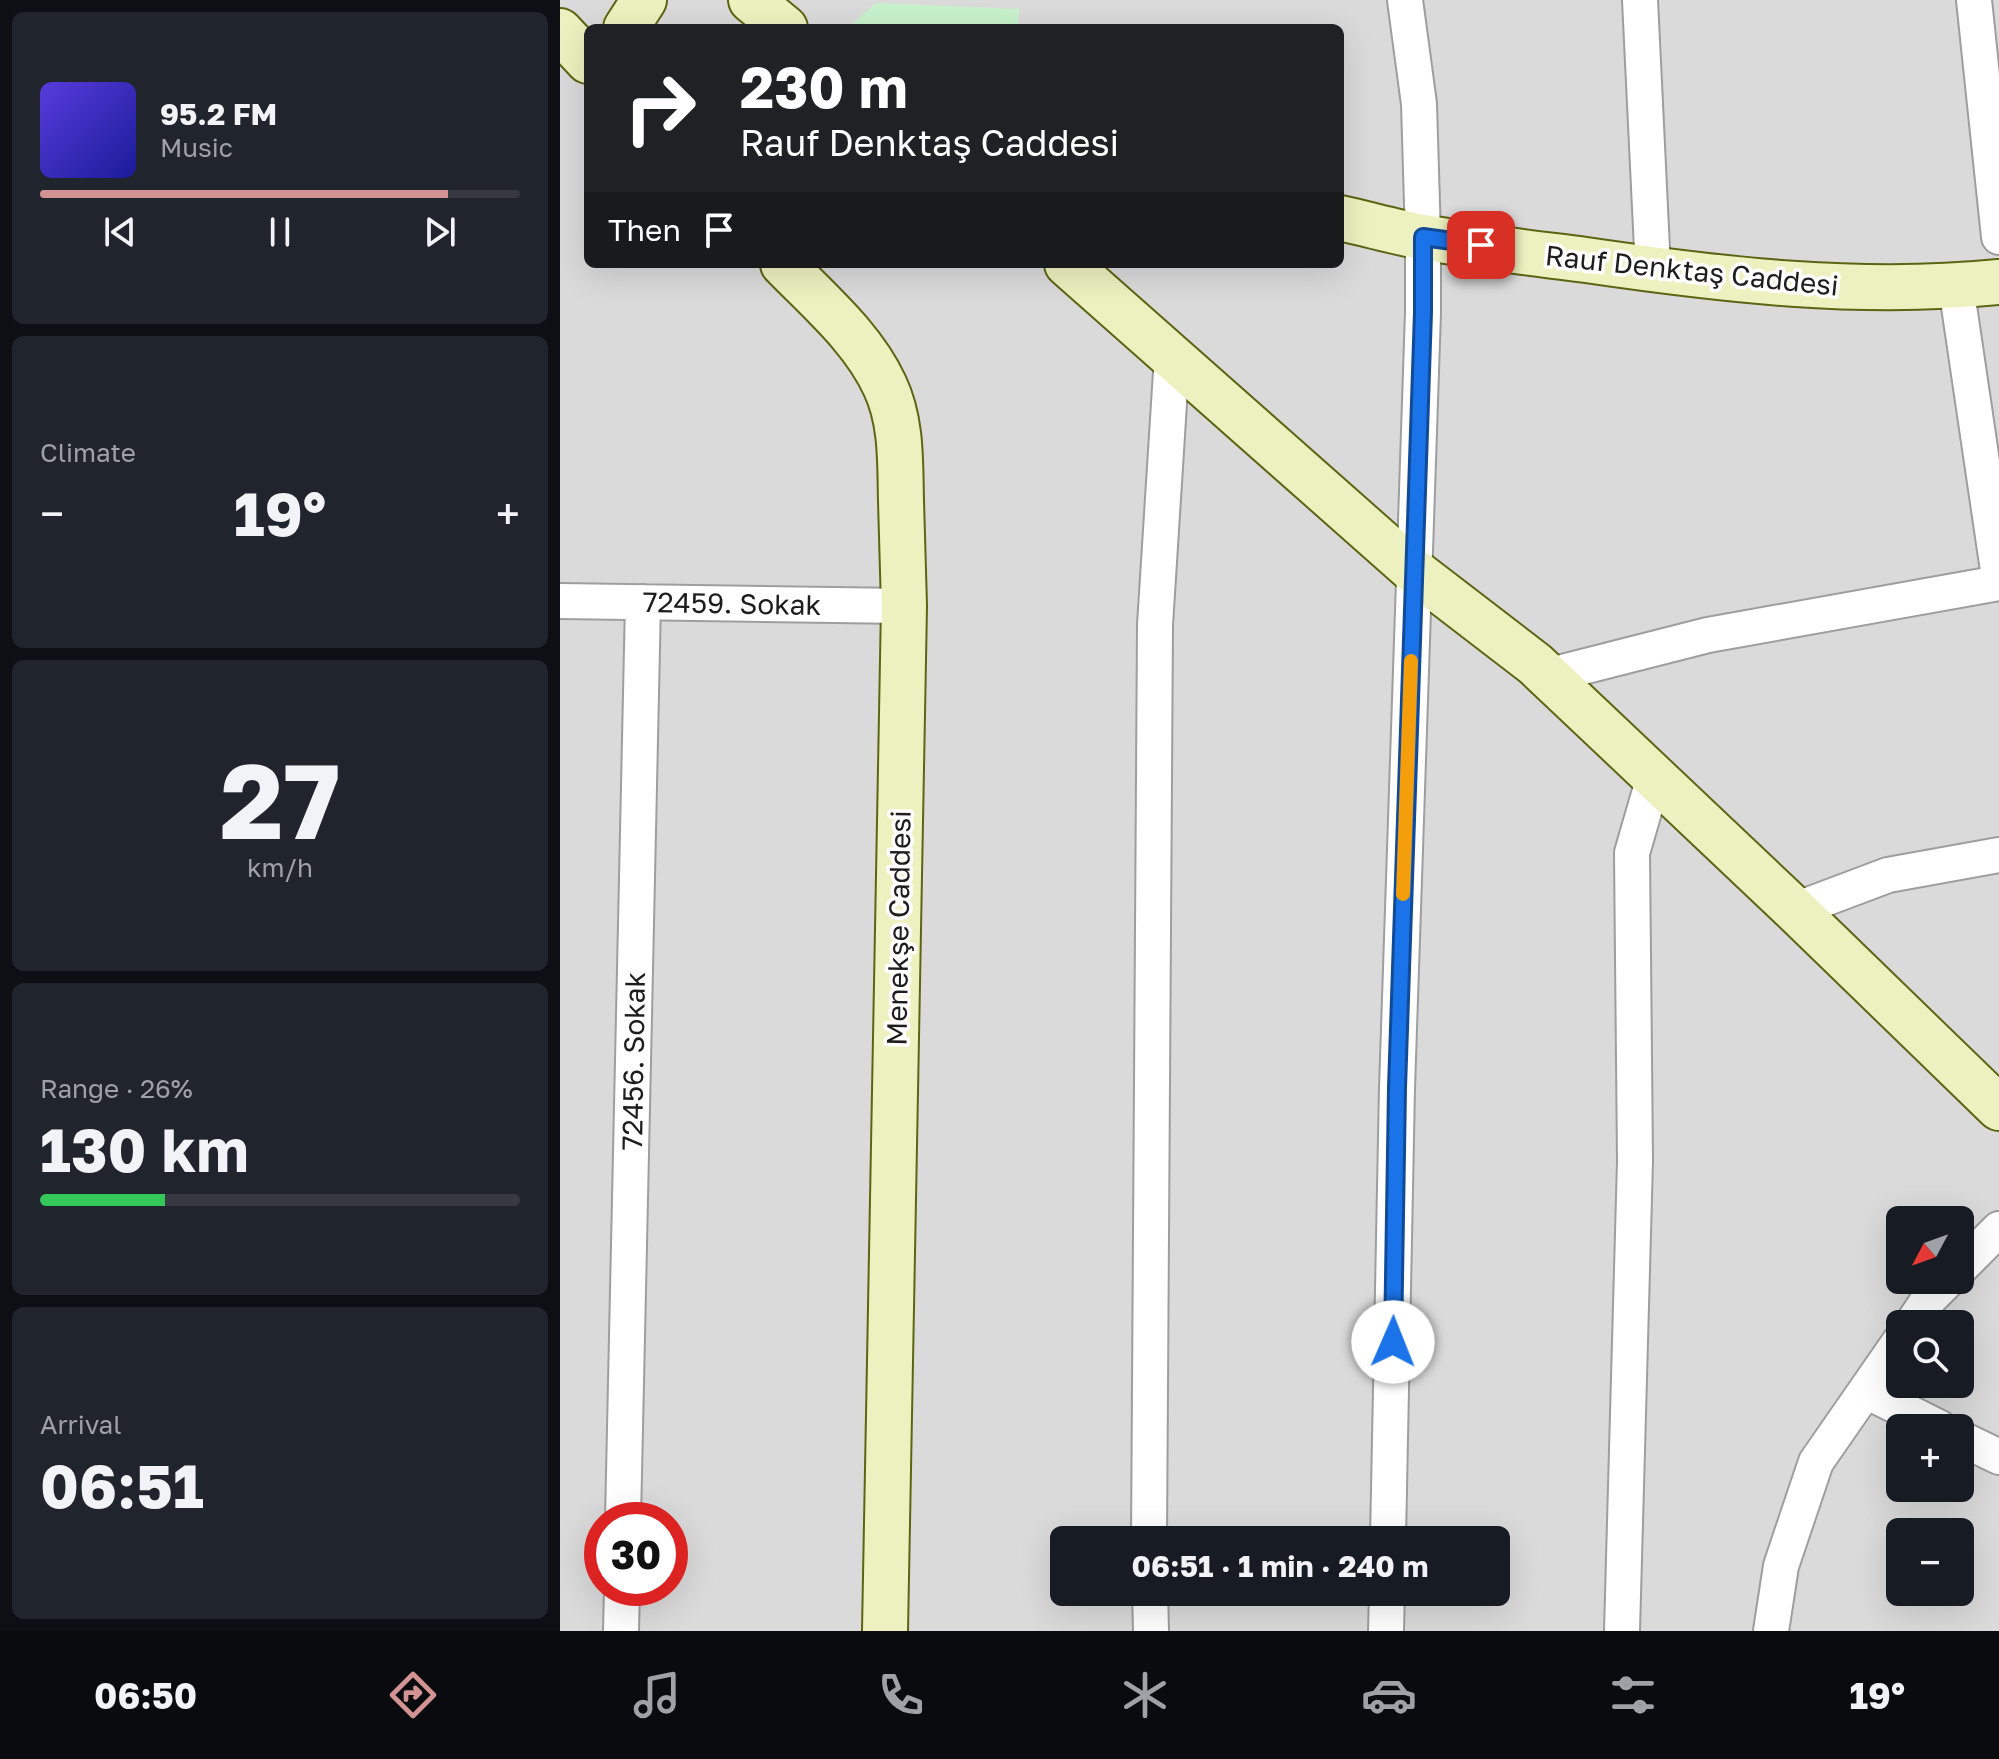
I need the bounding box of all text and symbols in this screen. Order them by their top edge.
text: 230 m [740,53,908,120]
icon: right [608,56,712,160]
text: 95.2 FM [160,96,277,132]
text: Rauf Denktaş Caddesi [740,121,1119,164]
text: Music [160,132,233,163]
icon: arrive [697,208,741,252]
icon: previous [98,210,142,254]
icon: pause [258,210,302,254]
icon: next [418,210,462,254]
pin [1447,211,1515,279]
text: Then [608,212,681,248]
icon: arrive [1459,223,1503,267]
street label: Rauf Denktaş Caddesi [1544,238,1840,302]
text: Climate [40,437,136,468]
text: 19° [234,477,326,549]
text: − [40,487,64,540]
text: + [496,487,520,540]
street label: 72459. Sokak [642,585,822,621]
text: 27 [220,737,340,862]
street label: Menekşe Caddesi [879,810,917,1046]
text: km/h [247,852,313,883]
street label: 72456. Sokak [615,971,651,1151]
text: Range · 26% [40,1073,193,1104]
text: 130 km [40,1113,249,1185]
north arrow [1886,1206,1974,1294]
map controls [1886,1206,1974,1606]
position arrow [1351,1300,1435,1384]
button: search [1886,1310,1974,1398]
text: Arrival [40,1409,121,1440]
button: + [1886,1414,1974,1502]
text: 06:51 [40,1449,204,1521]
speed limit sign: 30 [584,1502,688,1606]
button: − [1886,1518,1974,1606]
text: 06:51 · 1 min · 240 m [1132,1548,1428,1584]
icon: directions [385,1667,441,1723]
icon: music [629,1667,685,1723]
icon: phone [873,1667,929,1723]
icon: climate [1117,1667,1173,1723]
icon: car [1361,1667,1417,1723]
icon: filters [1605,1667,1661,1723]
text: 06:50 [94,1674,197,1717]
text: 19° [1849,1674,1905,1717]

